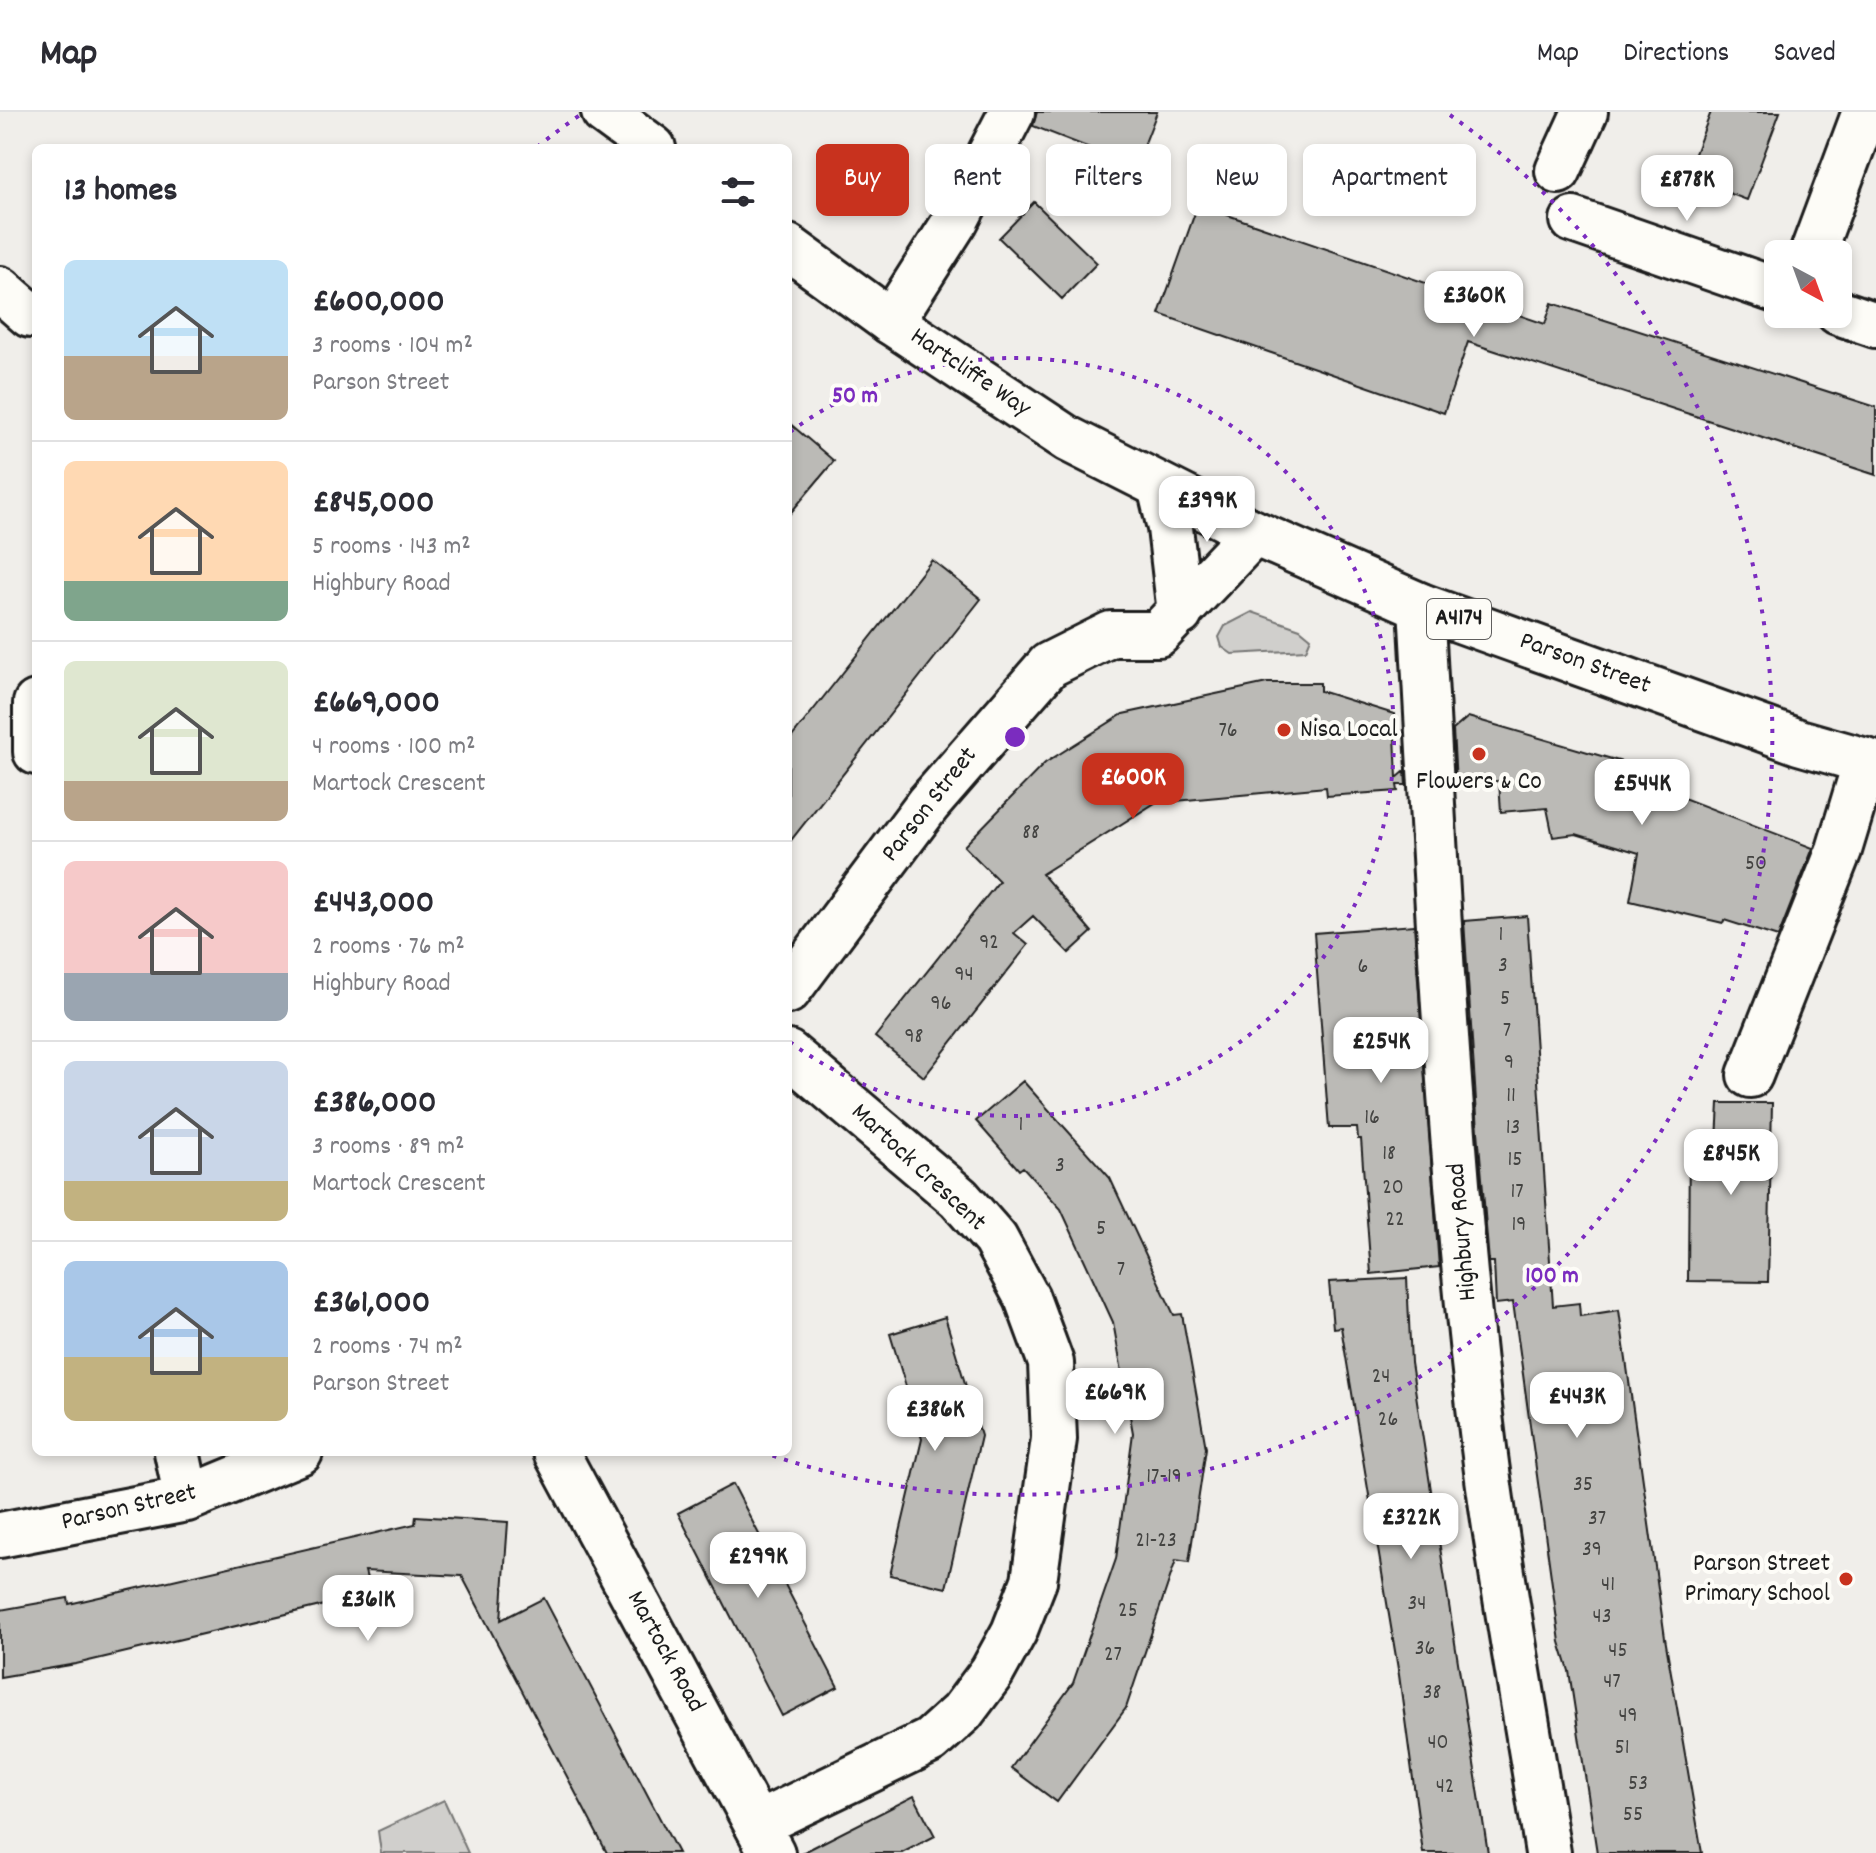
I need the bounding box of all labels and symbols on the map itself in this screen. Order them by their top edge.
pin: £878K [1631,155,1743,223]
north arrow [1764,240,1852,328]
pin: £360K [1418,271,1530,339]
street label: Hartcliffe Way [902,319,1038,427]
text: 50 m [832,380,878,414]
pin: £399K [1151,476,1263,544]
road number: A4174 [1427,599,1491,639]
street label: Parson Street [1514,623,1656,705]
place label: Nisa Local [1300,712,1398,749]
house number: 76 [1218,716,1238,747]
marker: Nisa Local [1275,721,1293,739]
centre of rings [1001,723,1029,751]
street label: Parson Street [873,739,987,870]
marker: Flowers & Co [1470,745,1488,763]
pin: £600K [1077,753,1189,821]
pin: £544K [1586,759,1698,827]
place label: Flowers & Co [1416,764,1542,801]
house number: 88 [1022,818,1040,849]
house number: 50 [1745,849,1767,880]
house number: 1 [1499,920,1503,951]
house number: 92 [979,928,999,959]
house number: 3 [1498,951,1508,982]
house number: 6 [1358,952,1368,983]
house number: 94 [954,960,974,991]
house number: 5 [1500,984,1510,1015]
house number: 96 [931,989,951,1020]
house number: 7 [1503,1016,1511,1047]
pin: £254K [1325,1017,1437,1085]
house number: 98 [905,1022,923,1053]
house number: 9 [1504,1048,1514,1079]
house number: 11 [1506,1081,1516,1112]
street label: Martock Crescent [842,1095,994,1241]
house number: 16 [1364,1103,1380,1134]
house number: 1 [1019,1110,1023,1141]
house number: 13 [1506,1113,1520,1144]
pin: £845K [1675,1129,1787,1197]
house number: 18 [1382,1139,1396,1170]
house number: 15 [1507,1145,1523,1176]
house number: 3 [1055,1151,1065,1182]
street label: Highbury Road [1439,1161,1487,1303]
house number: 20 [1382,1173,1404,1204]
house number: 17 [1510,1177,1524,1208]
house number: 22 [1385,1205,1405,1236]
house number: 19 [1512,1210,1526,1241]
house number: 5 [1096,1214,1106,1245]
house number: 7 [1117,1255,1125,1286]
text: 100 m [1525,1260,1579,1294]
house number: 24 [1372,1362,1390,1393]
pin: £669K [1059,1368,1171,1436]
pin: £443K [1521,1372,1633,1440]
pin: £386K [879,1385,991,1453]
house number: 26 [1378,1405,1398,1436]
house number: 17-19 [1146,1462,1182,1493]
house number: 35 [1573,1470,1593,1501]
street label: Parson Street [58,1474,200,1541]
pin: £322K [1355,1493,1467,1561]
house number: 37 [1588,1504,1606,1535]
house number: 21-23 [1135,1526,1177,1557]
pin: £299K [702,1532,814,1600]
house number: 39 [1582,1535,1602,1566]
place label: Parson Street Primary School [1684,1546,1830,1613]
house number: 41 [1601,1570,1615,1601]
marker: Parson Street Primary School [1837,1570,1855,1588]
pin: £361K [312,1575,424,1643]
street label: Martock Road [616,1584,714,1720]
house number: 34 [1408,1589,1426,1620]
house number: 25 [1118,1596,1138,1627]
house number: 43 [1593,1602,1611,1633]
house number: 36 [1415,1634,1435,1665]
house number: 45 [1608,1636,1628,1667]
house number: 27 [1104,1640,1122,1671]
house number: 47 [1603,1667,1621,1698]
house number: 38 [1423,1678,1441,1709]
house number: 49 [1618,1701,1638,1732]
house number: 40 [1427,1728,1449,1759]
house number: 51 [1614,1733,1630,1764]
house number: 53 [1628,1769,1648,1800]
house number: 42 [1436,1772,1454,1803]
house number: 55 [1623,1800,1643,1831]

